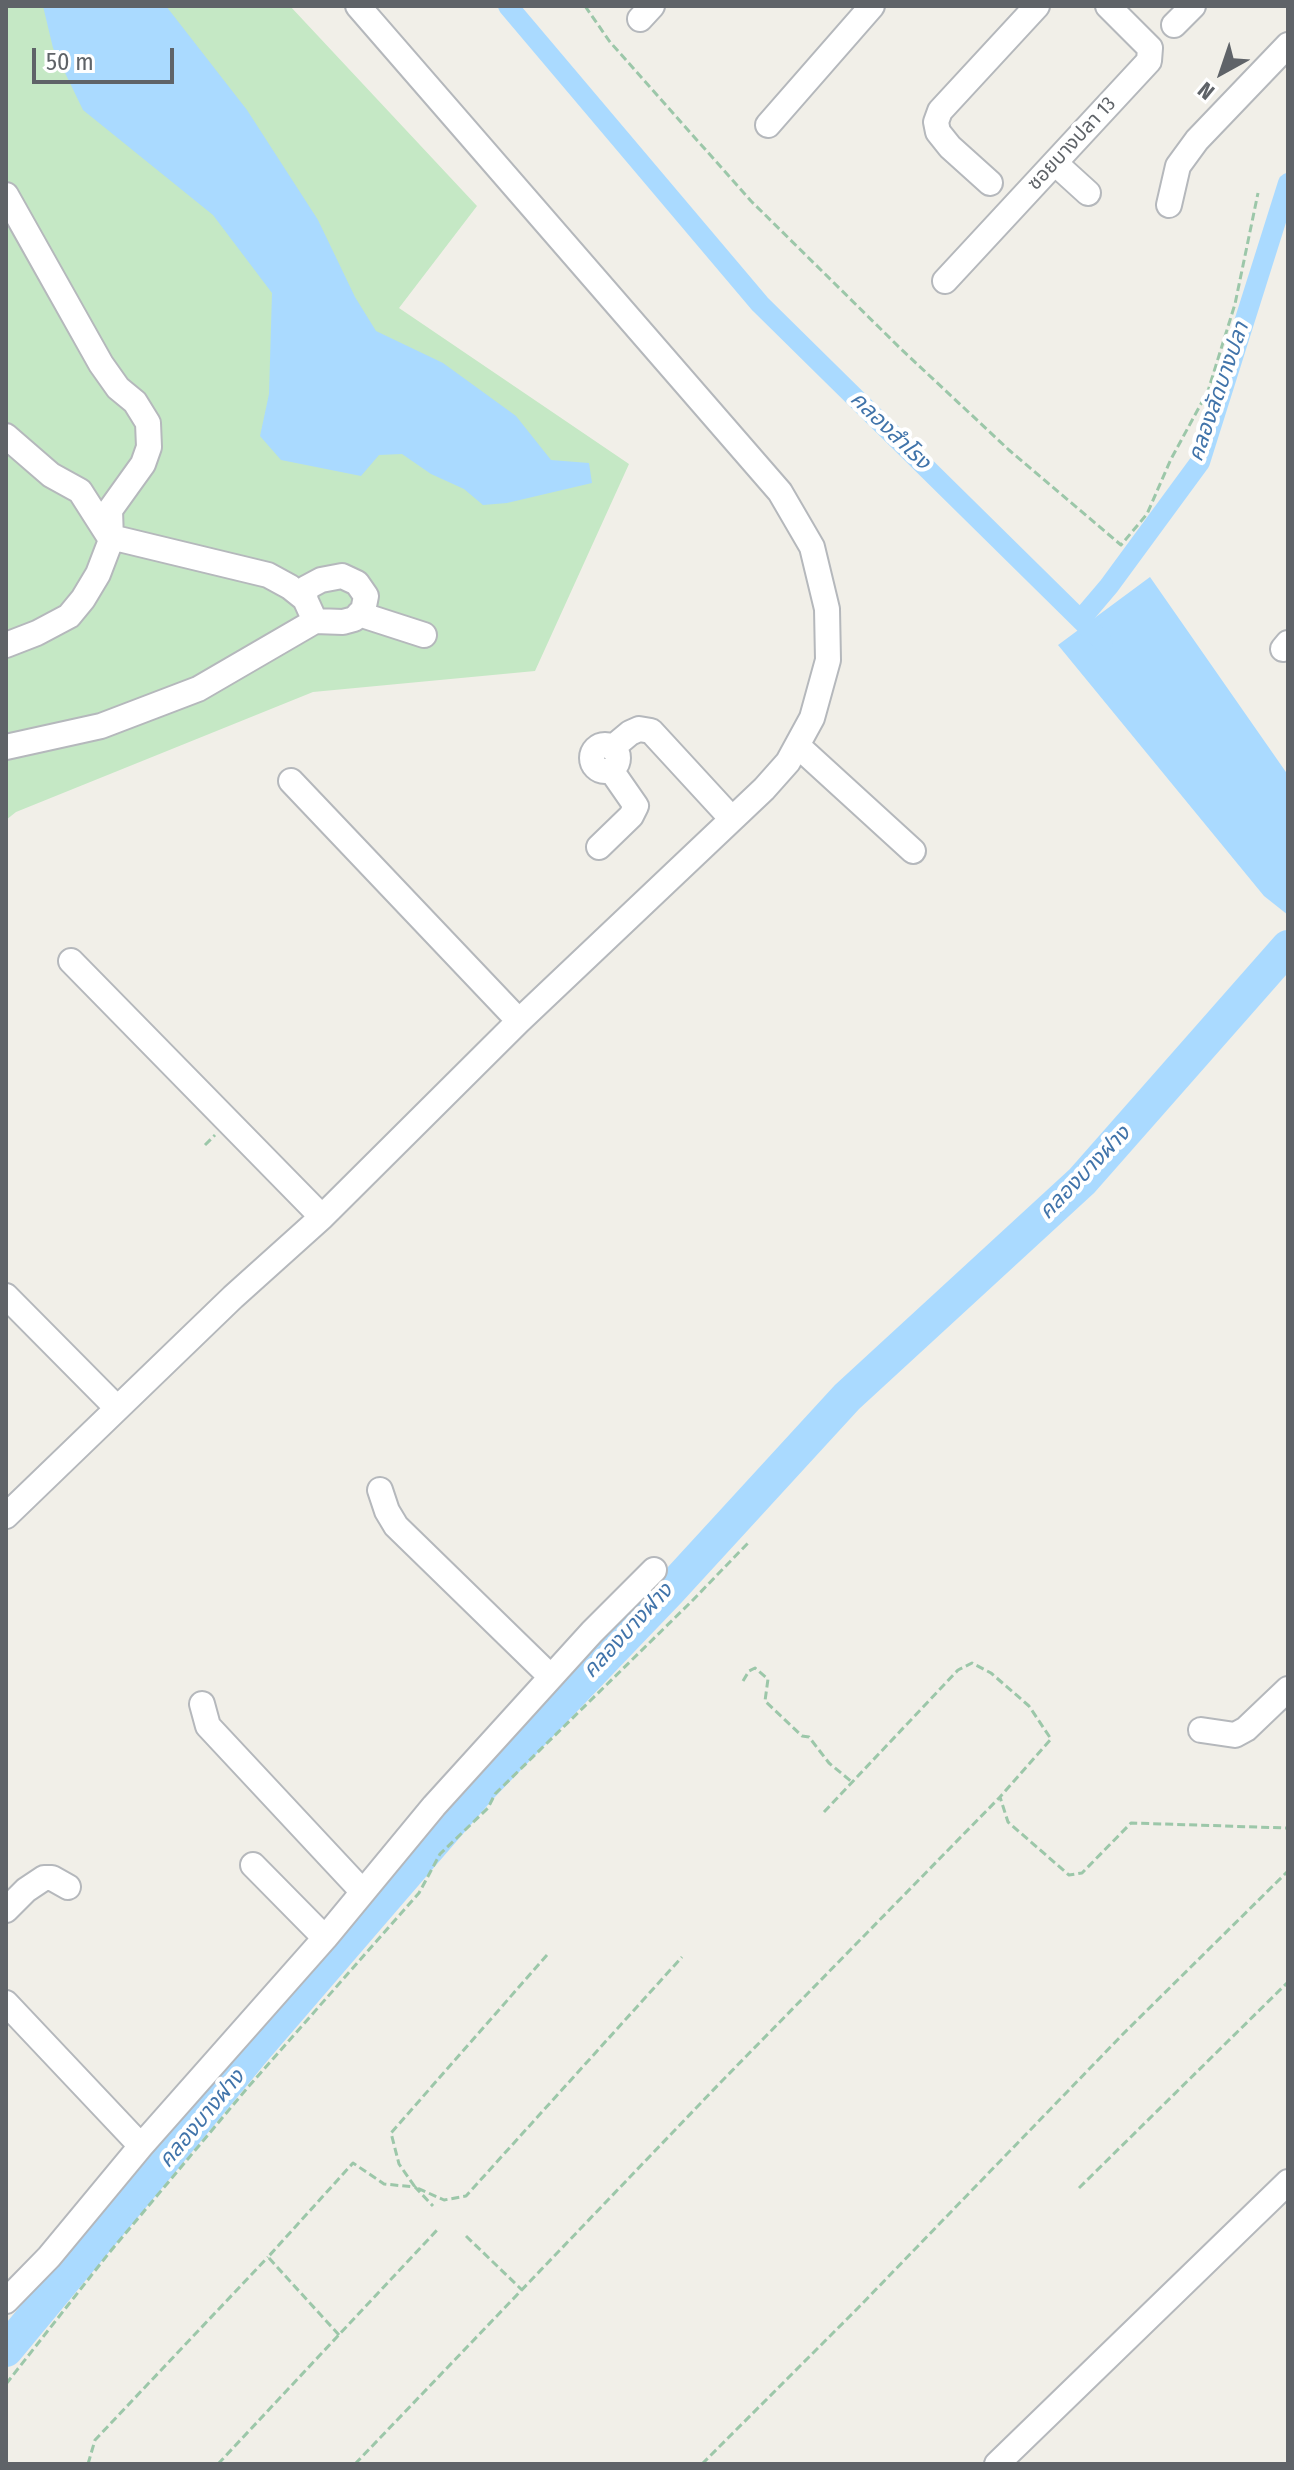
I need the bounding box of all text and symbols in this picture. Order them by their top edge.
scale bar [36,32,178,82]
north arrow [1182,32,1262,112]
text: 50 m [46,48,94,76]
text: N [1193,76,1220,105]
street label: ซอยบางปลา 13 [1023,92,1121,196]
water label: คลองลัดบางปลา [1183,319,1255,465]
water label: คลองสำโรง [844,386,936,476]
water label: คลองบางฝาง [1034,1121,1136,1225]
water label: คลองบางฝาง [578,1578,678,1684]
water label: คลองบางฝาง [153,2065,251,2173]

